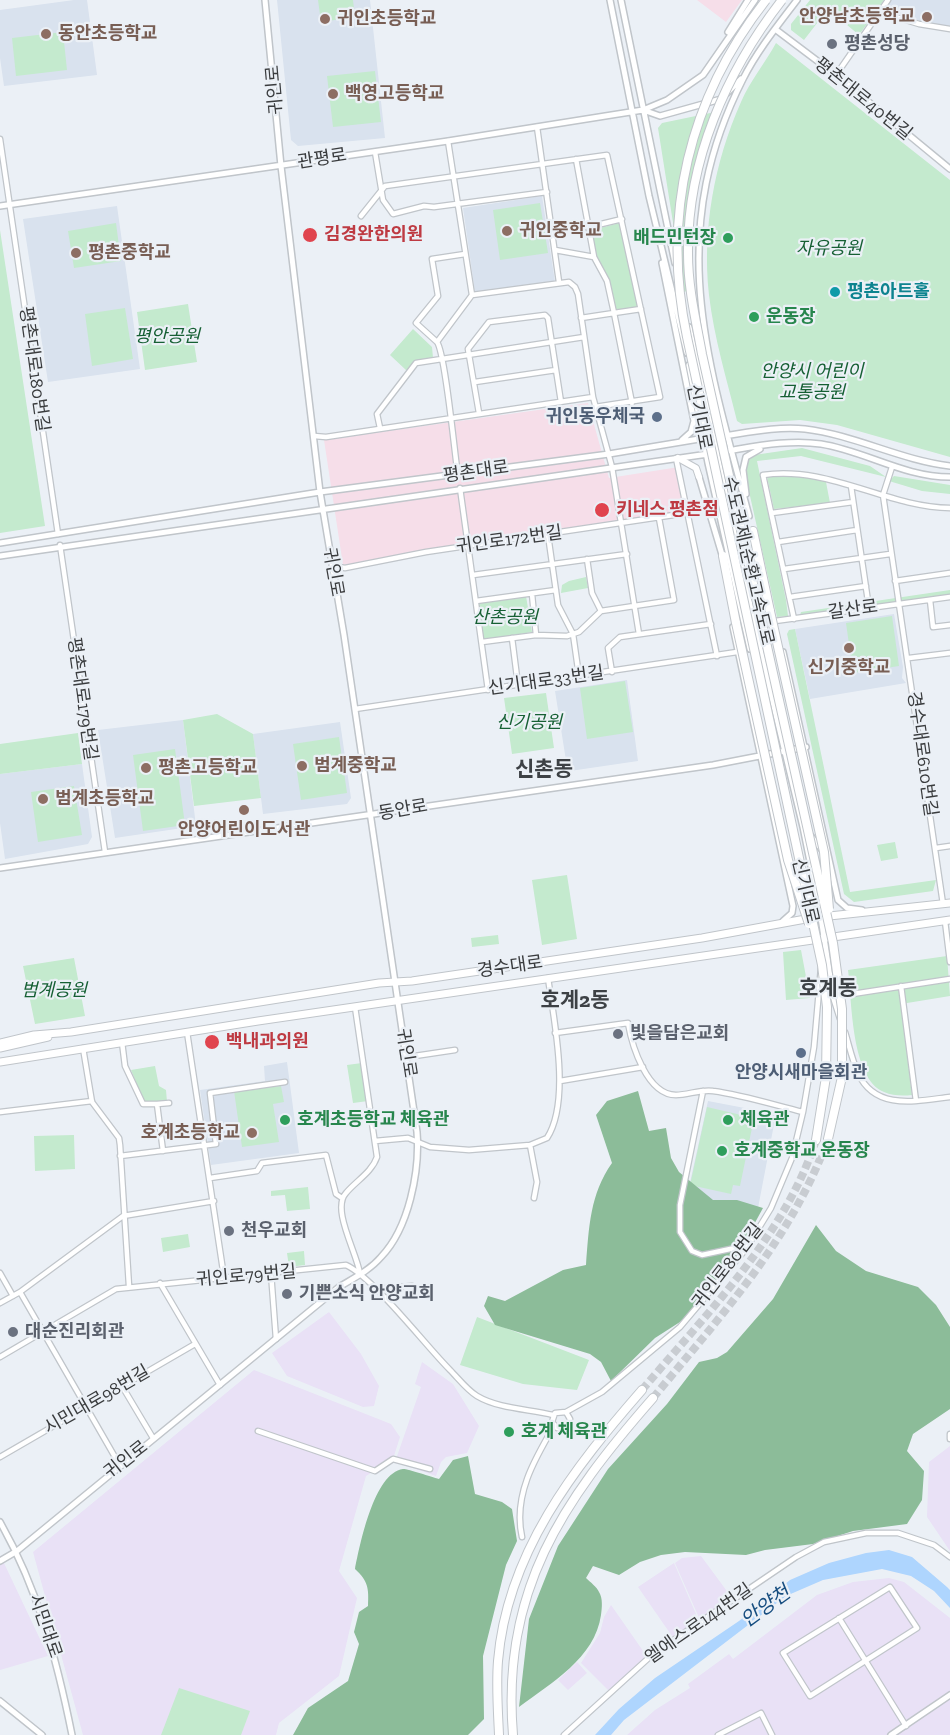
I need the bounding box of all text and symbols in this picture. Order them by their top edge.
place label: 안양남초등학교 [799,6,915,28]
place label: 귀인초등학교 [337,8,436,30]
marker: 안양남초등학교 [920,10,934,24]
marker: 귀인초등학교 [318,12,332,26]
place label: 동안초등학교 [58,23,157,45]
marker: 동안초등학교 [39,27,53,41]
place label: 평촌성당 [844,33,910,55]
marker: 평촌성당 [825,37,839,51]
street label: 평촌대로40번길 [810,53,916,145]
street label: 귀인로 [262,64,288,116]
place label: 백영고등학교 [345,83,444,105]
marker: 백영고등학교 [326,87,340,101]
street label: 관평로 [296,144,348,174]
place label: 귀인중학교 [519,220,602,242]
place label: 김경완한의원 [324,224,423,246]
marker: 귀인중학교 [500,224,514,238]
marker: 김경완한의원 [301,226,319,244]
place label: 배드민턴장 [633,227,716,249]
marker: 배드민턴장 [721,231,735,245]
park label: 자유공원 [796,238,862,260]
place label: 평촌중학교 [88,242,171,264]
marker: 평촌중학교 [69,246,83,260]
place label: 평촌아트홀 [847,281,930,303]
marker: 평촌아트홀 [828,285,842,299]
street label: 평촌대로180번길 [15,305,53,433]
place label: 운동장 [766,306,816,328]
marker: 운동장 [747,310,761,324]
park label: 평안공원 [134,326,200,348]
park label: 안양시 어린이 교통공원 [760,361,864,404]
street label: 신기대로 [682,382,716,452]
place label: 귀인동우체국 [546,406,645,428]
marker: 귀인동우체국 [650,410,664,424]
street label: 평촌대로 [442,457,510,487]
street label: 수도권제1순환고속도로 [718,475,778,647]
place label: 키네스 평촌점 [616,499,719,521]
marker: 키네스 평촌점 [593,501,611,519]
street label: 귀인로172번길 [454,522,564,558]
street label: 귀인로 [318,546,348,598]
street label: 갈산로 [827,596,879,624]
park label: 산촌공원 [472,607,538,629]
street label: 평촌대로179번길 [63,636,101,762]
marker: 신기중학교 [842,641,856,655]
place label: 신기중학교 [808,657,890,679]
street label: 신기대로33번길 [487,662,605,700]
street label: 경수대로610번길 [903,690,941,818]
park label: 신기공원 [496,712,562,734]
place label: 범계중학교 [314,755,397,777]
place label: 평촌고등학교 [158,757,257,779]
district label: 신촌동 [515,757,573,783]
marker: 범계중학교 [295,759,309,773]
marker: 평촌고등학교 [139,761,153,775]
place label: 범계초등학교 [55,788,154,810]
marker: 범계초등학교 [36,792,50,806]
street label: 동안로 [377,795,429,825]
marker: 안양어린이도서관 [237,803,251,817]
place label: 안양어린이도서관 [178,819,310,841]
street label: 신기대로 [787,856,823,926]
street label: 경수대로 [476,952,544,982]
district label: 호계동 [799,976,857,1002]
park label: 범계공원 [21,980,87,1002]
district label: 호계2동 [540,988,610,1014]
place label: 빛을담은교회 [630,1023,729,1045]
street label: 귀인로 [391,1027,421,1079]
marker: 빛을담은교회 [611,1027,625,1041]
place label: 백내과의원 [226,1031,309,1053]
marker: 백내과의원 [203,1033,221,1051]
marker: 안양시새마을회관 [794,1046,808,1060]
place label: 안양시새마을회관 [735,1062,867,1084]
place label: 호계초등학교 체육관 [297,1109,449,1131]
place label: 체육관 [740,1109,790,1131]
marker: 호계초등학교 체육관 [278,1113,292,1127]
marker: 체육관 [721,1113,735,1127]
place label: 호계초등학교 [141,1122,240,1144]
marker: 호계초등학교 [245,1126,259,1140]
place label: 호계중학교 운동장 [734,1140,870,1162]
marker: 호계중학교 운동장 [715,1144,729,1158]
street label: 귀인로80번길 [688,1219,768,1313]
place label: 천우교회 [241,1220,307,1242]
marker: 천우교회 [222,1224,236,1238]
street label: 귀인로79번길 [195,1261,297,1291]
place label: 기쁜소식 안양교회 [299,1283,435,1305]
marker: 기쁜소식 안양교회 [280,1287,294,1301]
place label: 대순진리회관 [25,1321,124,1343]
marker: 대순진리회관 [6,1325,20,1339]
street label: 시민대로98번길 [40,1361,154,1439]
place label: 호계 체육관 [521,1421,607,1443]
marker: 호계 체육관 [502,1425,516,1439]
street label: 귀인로 [100,1436,152,1484]
street label: 엘에스로144번길 [641,1579,757,1669]
water label: 안양천 [737,1581,795,1633]
street label: 시민대로 [24,1591,66,1661]

